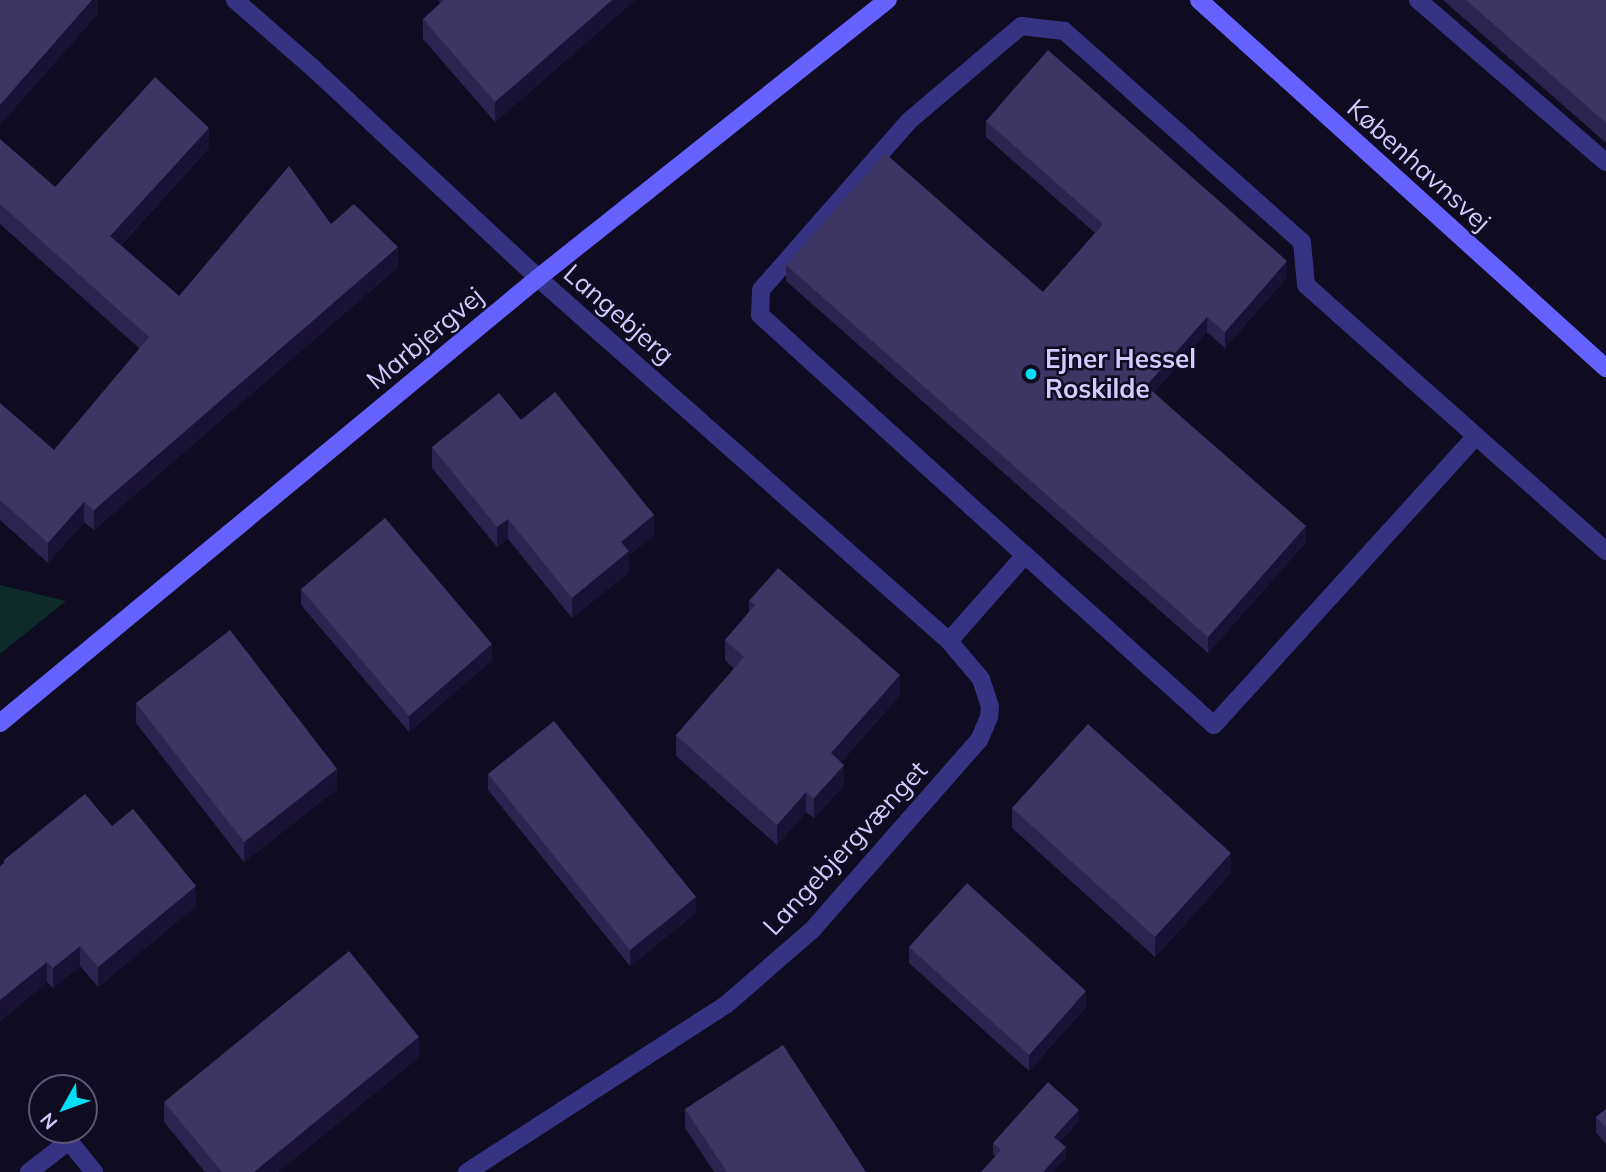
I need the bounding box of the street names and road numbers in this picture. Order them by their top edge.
street label: Københavnsvej [1341,92,1497,238]
street label: Langebjerg [558,258,680,370]
street label: Marbjergvej [361,280,489,396]
street label: Langebjergvænget [756,755,934,941]

